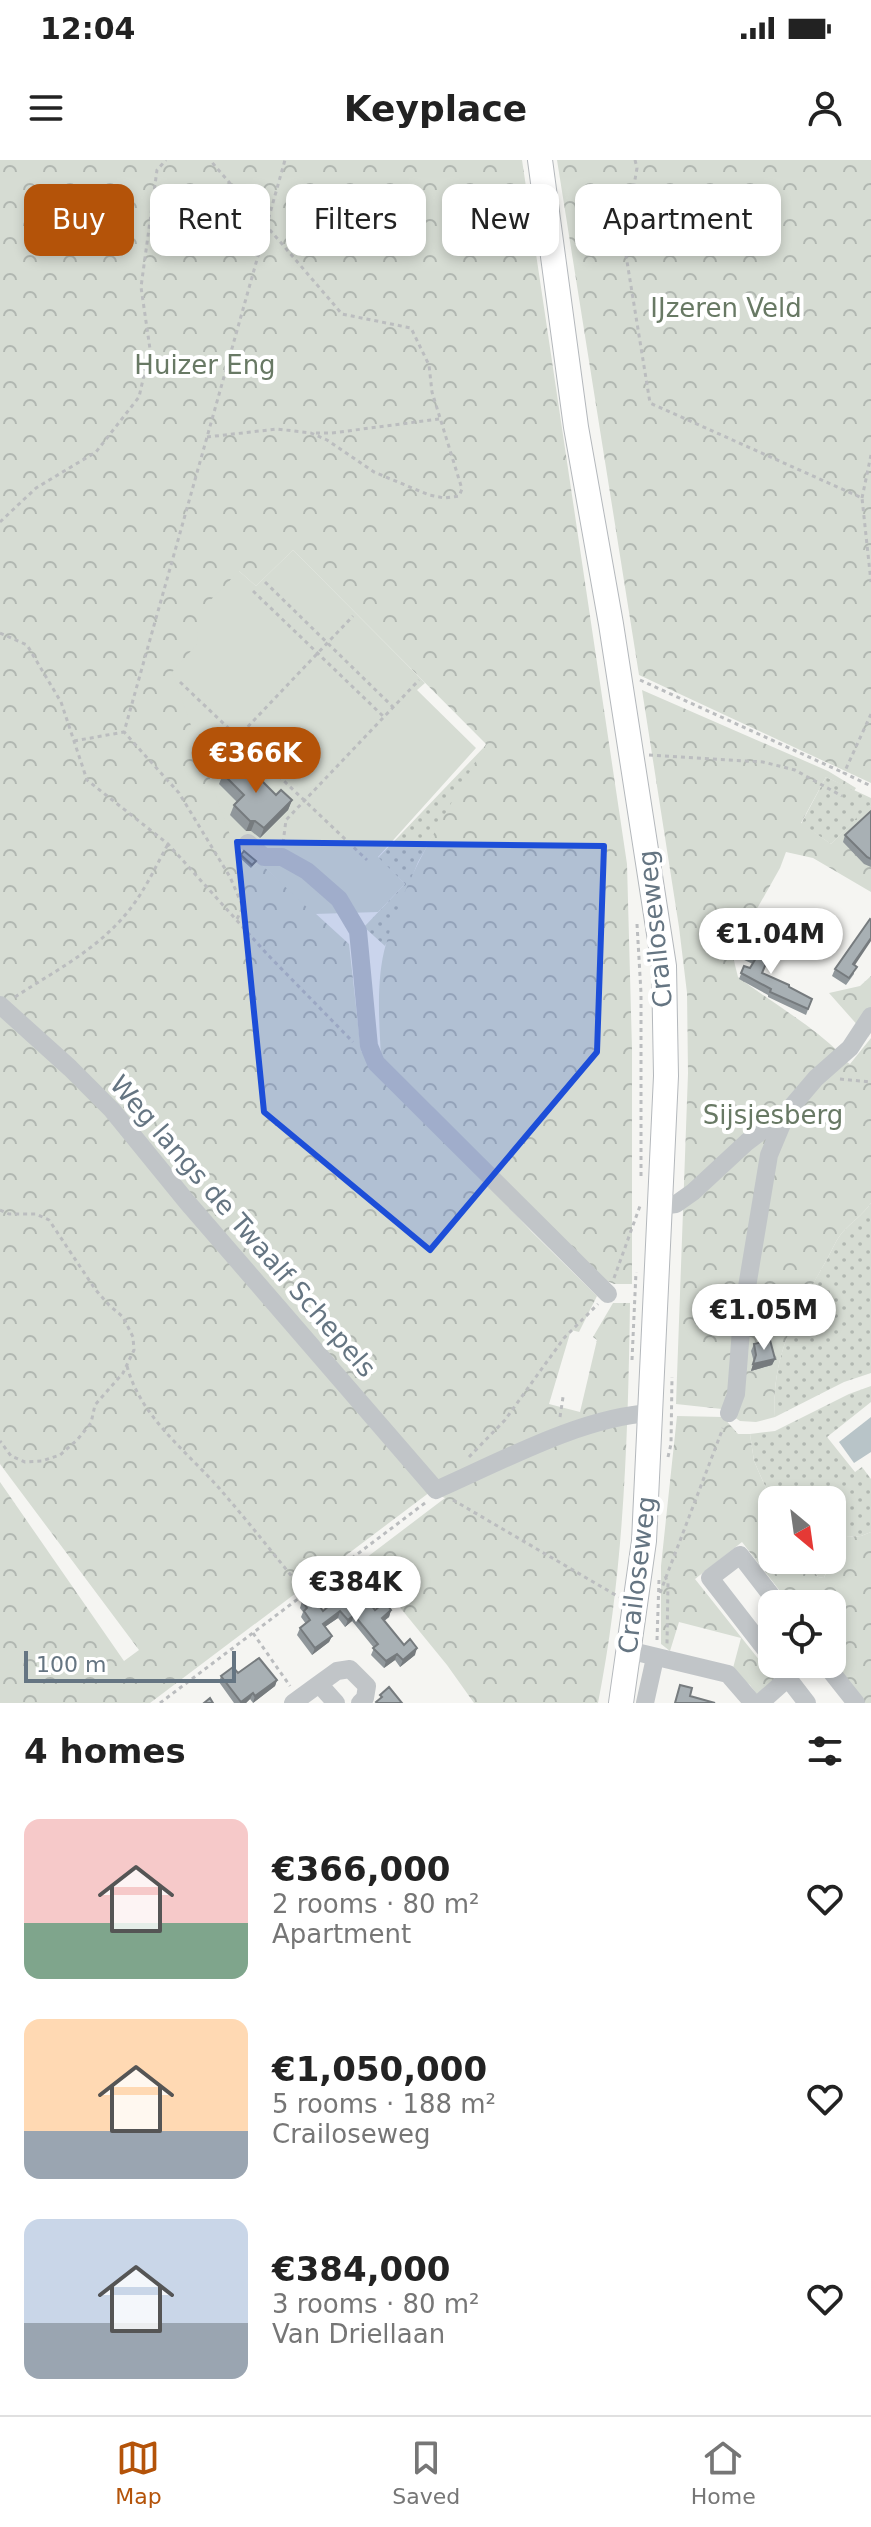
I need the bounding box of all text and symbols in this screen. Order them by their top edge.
text: 12:04 [40,11,136,46]
icon: menu [24,86,68,130]
icon: person [803,86,847,130]
text: Keyplace [344,88,527,129]
chip: Buy [24,184,134,256]
chip: Rent [150,184,270,256]
chip: Filters [286,184,426,256]
chip: New [442,184,559,256]
chip: Apartment [575,184,781,256]
park label: IJzeren Veld [650,293,802,323]
park label: Huizer Eng [134,350,276,380]
pin: €366K [200,727,312,795]
text: €366K [210,738,302,768]
street label: Crailoseweg [632,849,678,1009]
pin: €1.04M [706,908,836,976]
text: €1.04M [717,919,825,949]
street label: Weg langs de Twaalf Schepels [104,1069,382,1383]
park label: Sijsjesberg [703,1100,843,1130]
pin: €1.05M [699,1284,829,1352]
text: €1.05M [710,1295,818,1325]
north arrow [758,1486,846,1574]
map controls [758,1486,846,1678]
street label: Crailoseweg [612,1495,662,1655]
pin: €384K [300,1556,412,1624]
text: €384K [310,1567,402,1597]
button: locate [758,1590,846,1678]
scale bar [24,1647,236,1683]
text: 100 m [36,1652,106,1677]
icon: filters [803,1729,847,1773]
text: 4 homes [24,1731,186,1771]
text: €366,000 [272,1849,451,1889]
icon: home [88,1851,184,1947]
icon: heart [803,1877,847,1921]
text: 2 rooms · 80 m² [272,1889,480,1919]
text: Apartment [272,1919,411,1949]
text: €1,050,000 [272,2049,487,2089]
icon: home [88,2051,184,2147]
icon: heart [803,2077,847,2121]
text: 5 rooms · 188 m² [272,2089,496,2119]
text: Crailoseweg [272,2119,430,2149]
text: €384,000 [272,2249,451,2289]
icon: home [88,2251,184,2347]
icon: heart [803,2277,847,2321]
text: 3 rooms · 80 m² [272,2289,480,2319]
text: Van Driellaan [272,2319,445,2349]
tab: Map [115,2436,162,2509]
tab: Saved [392,2436,460,2509]
tab: Home [691,2436,756,2509]

